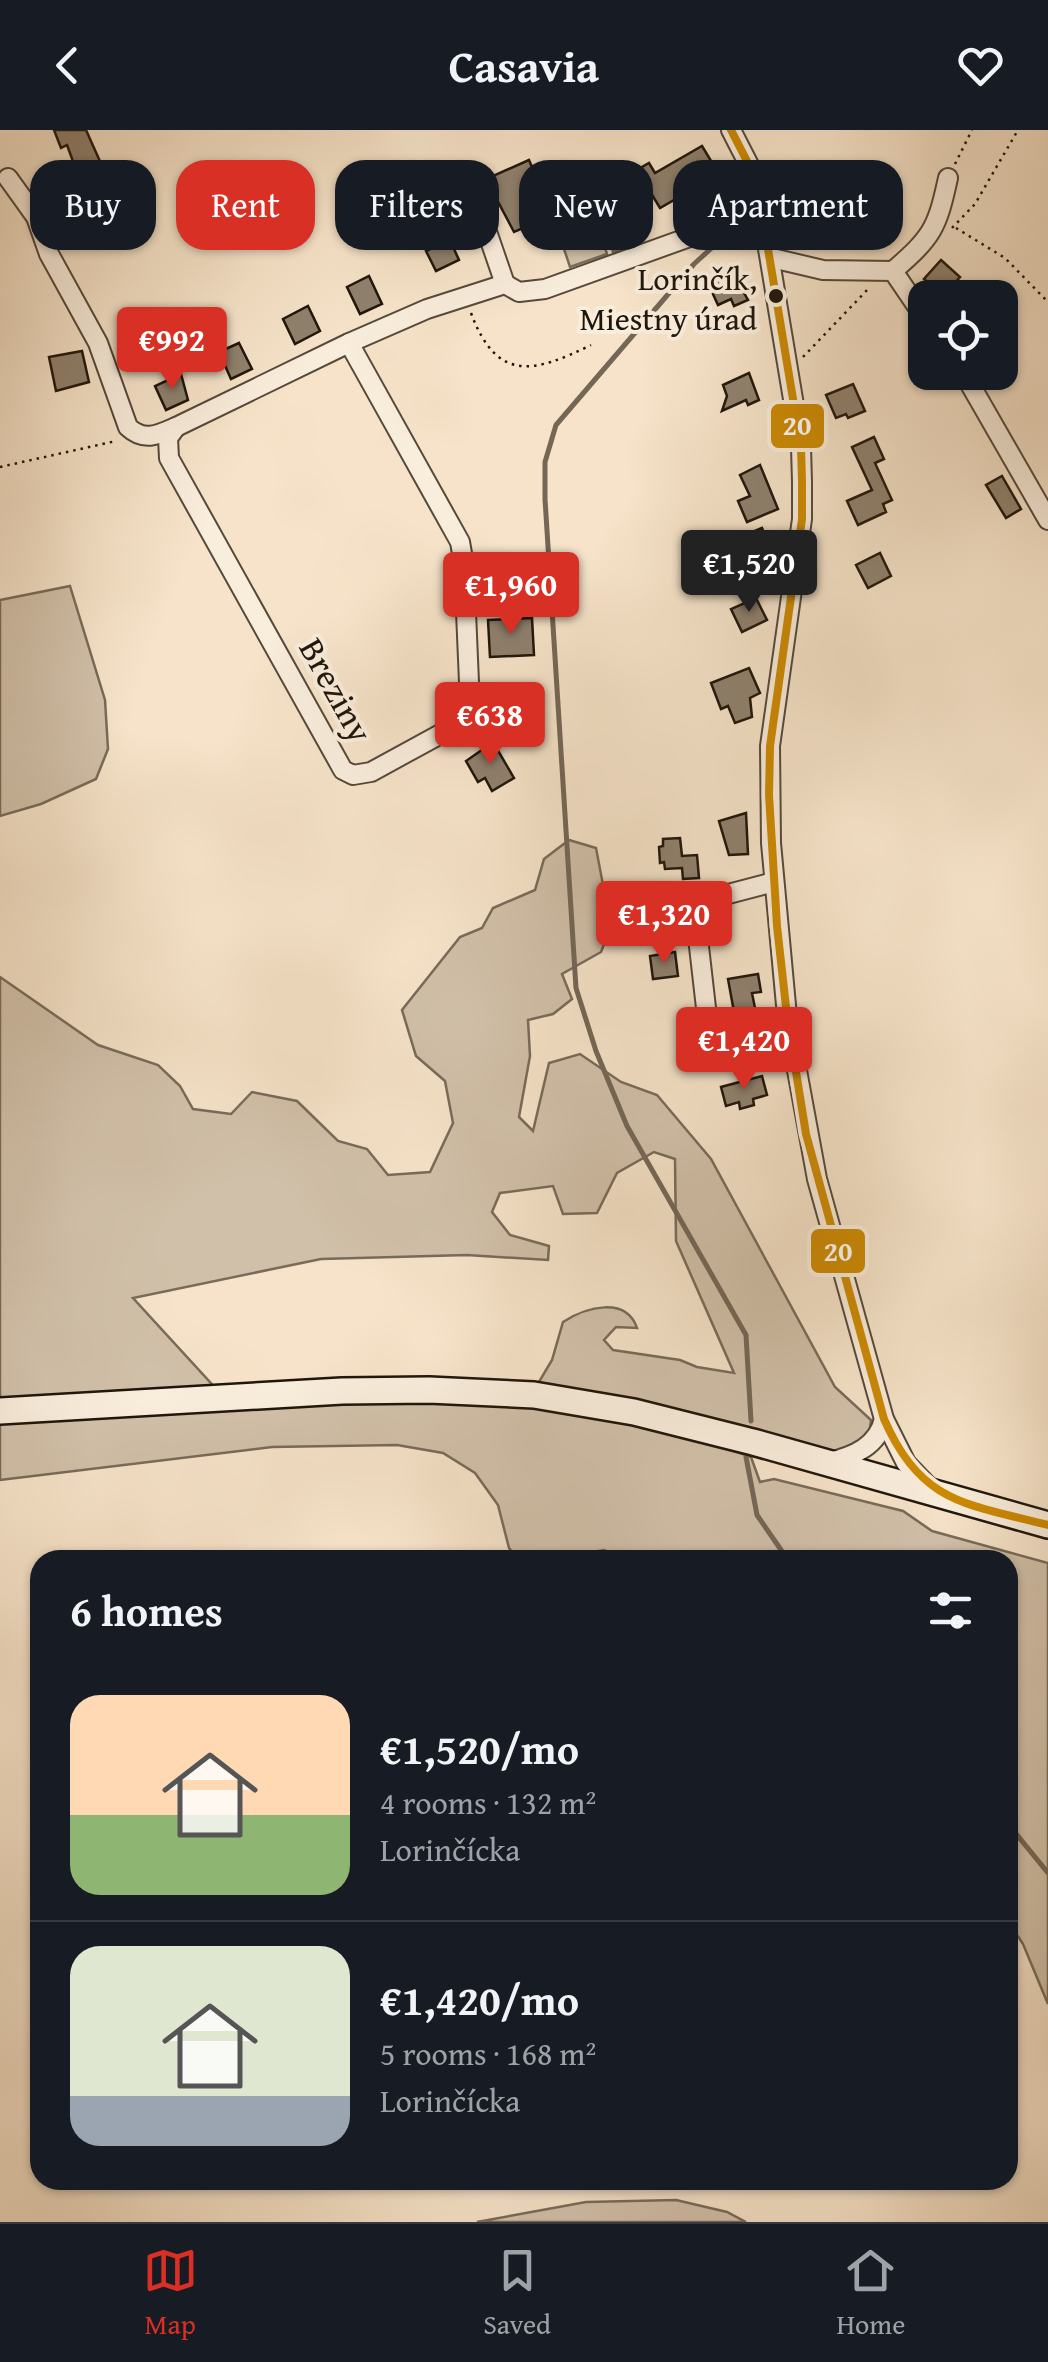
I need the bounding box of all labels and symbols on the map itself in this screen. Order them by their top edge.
place label: Lorinčík, Miestny úrad [579,255,757,342]
marker: Lorinčík, Miestny úrad [766,286,786,306]
pin: €992 [113,307,231,392]
line badge: 20 [769,402,826,450]
text: 20 [782,404,812,445]
pin: €1,520 [668,530,830,615]
pin: €1,960 [430,552,592,637]
street label: Breziny [287,628,386,752]
pin: €638 [431,682,549,767]
pin: €1,320 [583,881,745,966]
pin: €1,420 [663,1007,825,1092]
line badge: 20 [809,1227,867,1275]
text: 20 [823,1230,853,1271]

